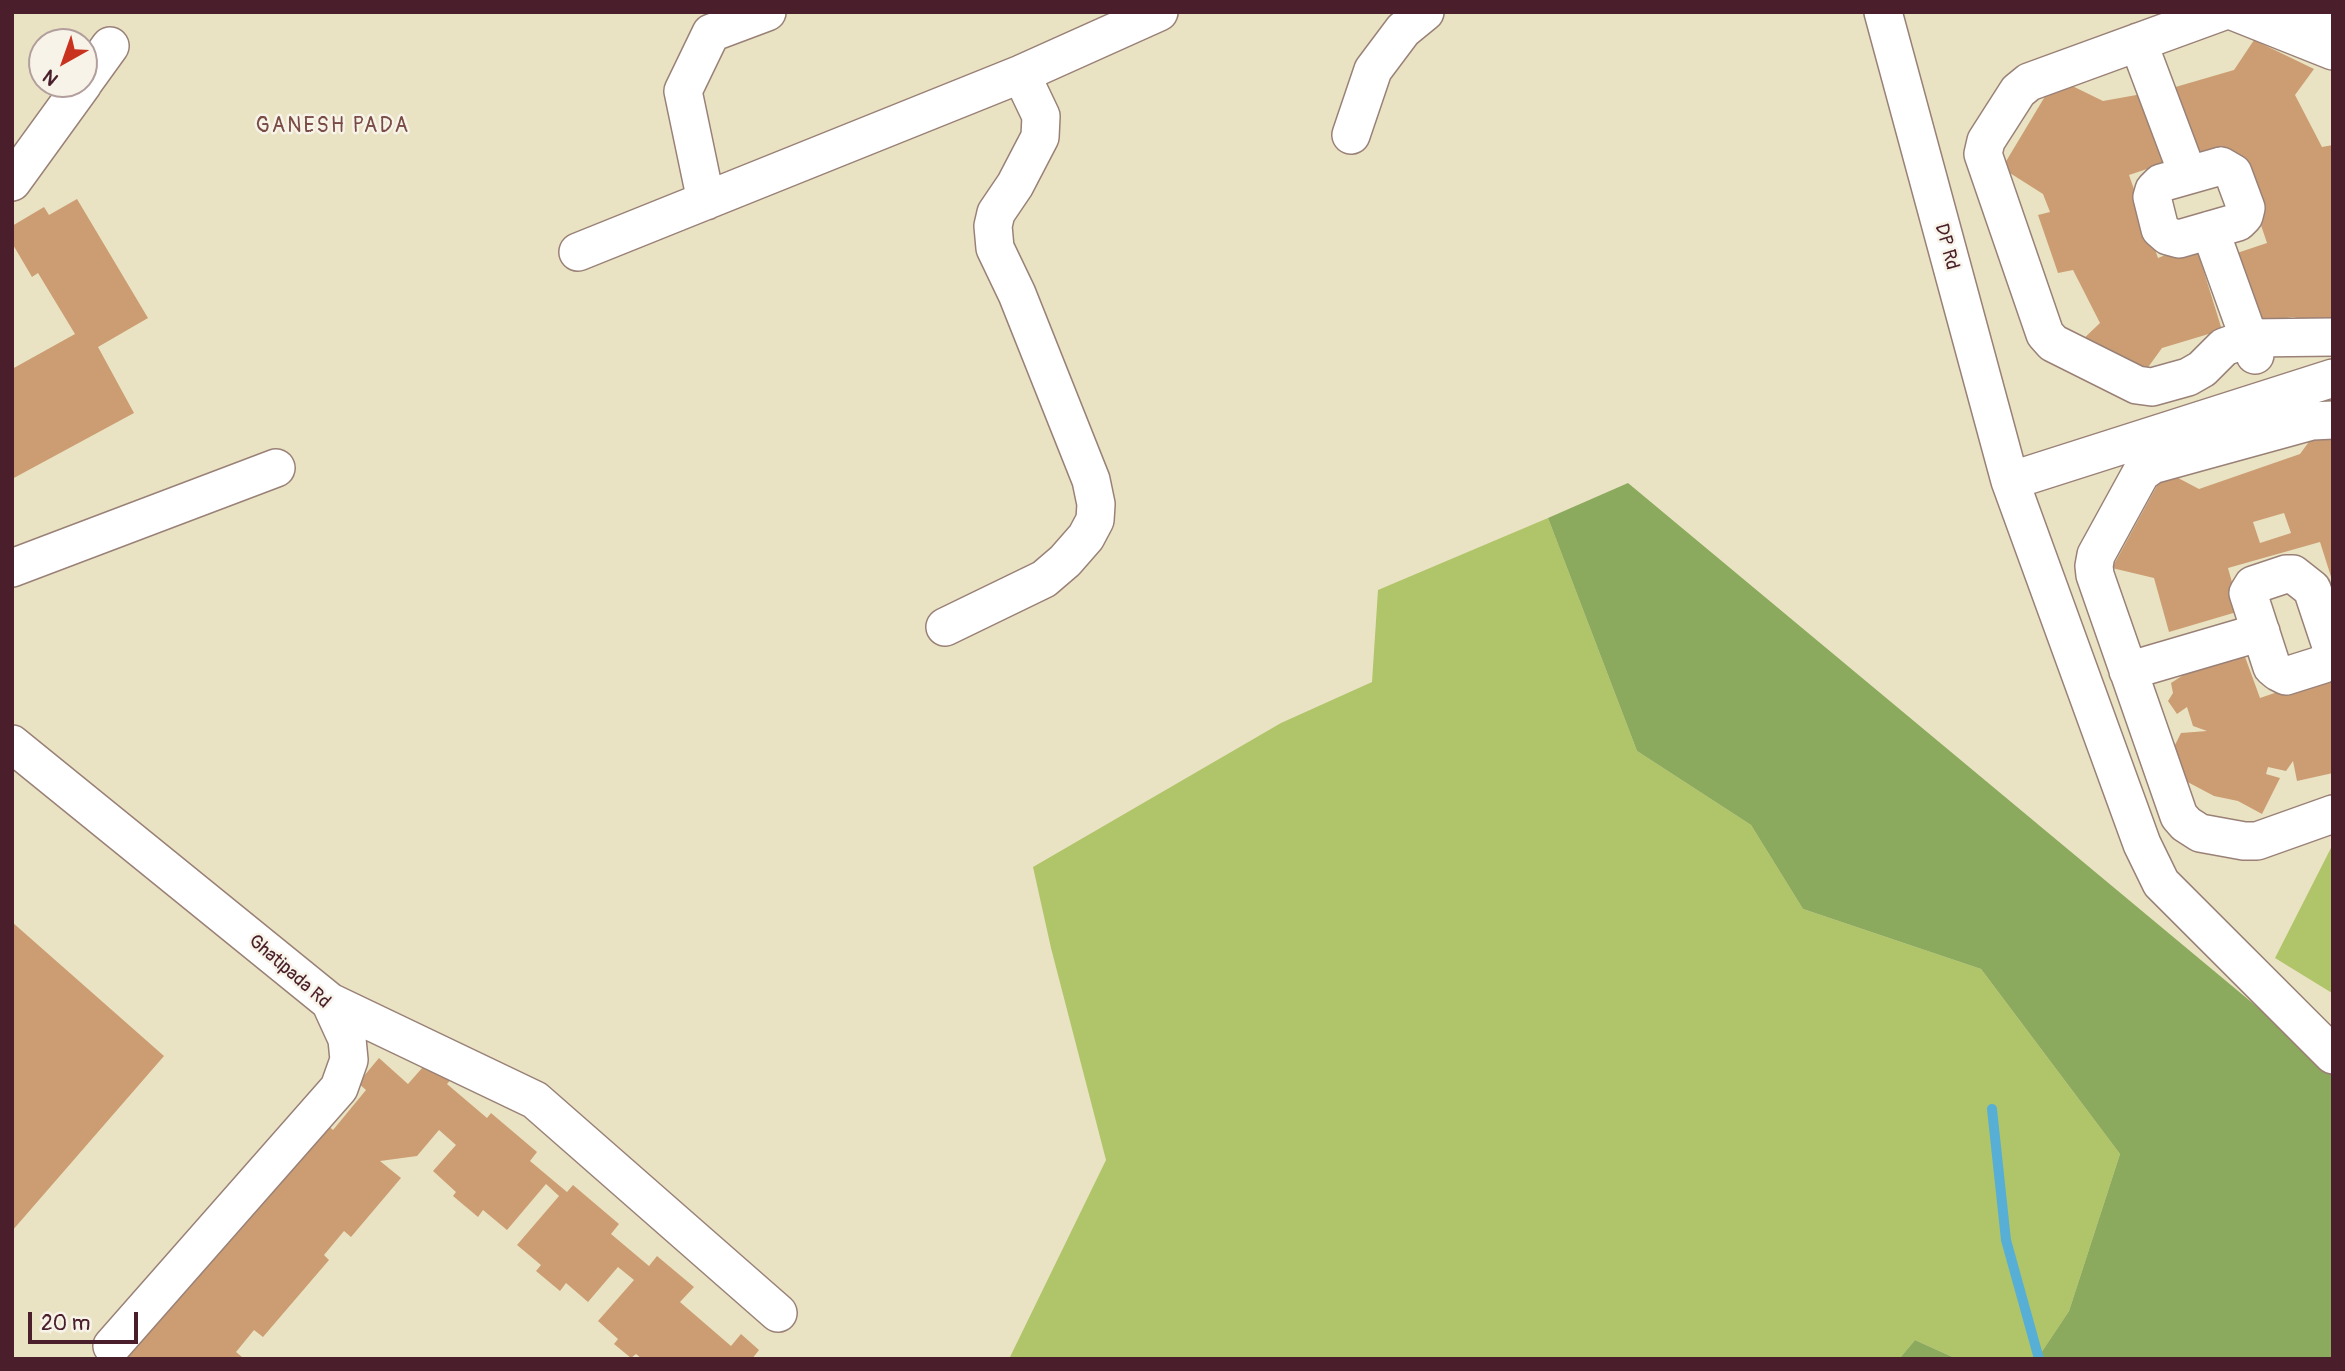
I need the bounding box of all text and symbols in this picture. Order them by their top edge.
north arrow [28,28,98,98]
text: N [38,64,63,91]
district label: GANESH PADA [257,114,409,140]
street label: DP Rd [1929,221,1963,273]
street label: Ghatipada Rd [243,930,335,1014]
scale bar [32,1298,142,1342]
text: 20 m [41,1310,90,1337]

